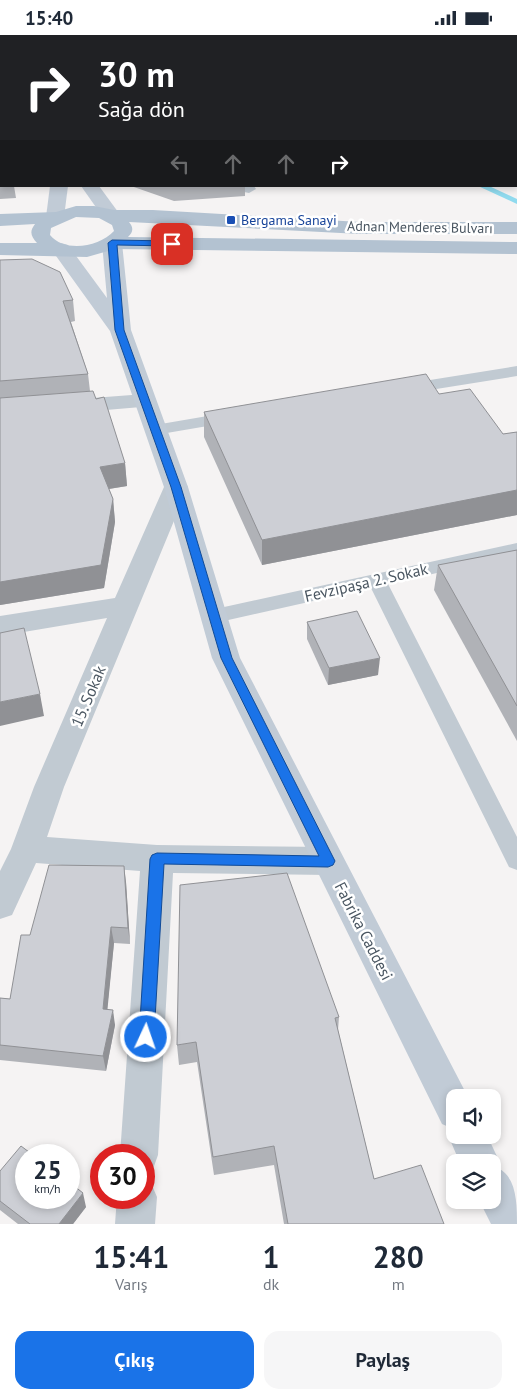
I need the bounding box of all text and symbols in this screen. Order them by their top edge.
text: 15:40 [25,6,73,30]
text: 30 m [98,51,175,97]
icon: right [15,55,80,120]
text: Sağa dön [98,95,185,123]
icon: left [166,150,194,178]
icon: ahead [219,150,247,178]
icon: ahead [272,150,300,178]
icon: right [325,150,353,178]
place label: Bergama Sanayi [241,211,337,229]
marker: Bergama Sanayi [225,214,237,226]
street label: Adnan Menderes Bulvarı [347,217,493,237]
pin [151,223,193,265]
icon: arrive [158,230,186,258]
street label: Fevzipaşa 2. Sokak [302,558,430,606]
street label: 15. Sokak [66,662,110,729]
street label: Fabrika Caddesi [331,879,397,983]
position arrow [119,1010,171,1062]
map controls [446,1089,501,1209]
button: sound [446,1089,501,1144]
speed limit sign: 30 [90,1144,155,1209]
text: 25 [33,1154,62,1186]
button: layers [446,1154,501,1209]
text: km/h [34,1181,61,1196]
text: 15:41 [93,1237,169,1276]
text: 1 [263,1237,280,1276]
text: 280 [373,1237,424,1276]
text: Varış [115,1274,148,1294]
text: dk [263,1274,279,1294]
text: m [392,1274,405,1294]
button: Çıkış [15,1331,254,1389]
button: Paylaş [264,1331,502,1389]

